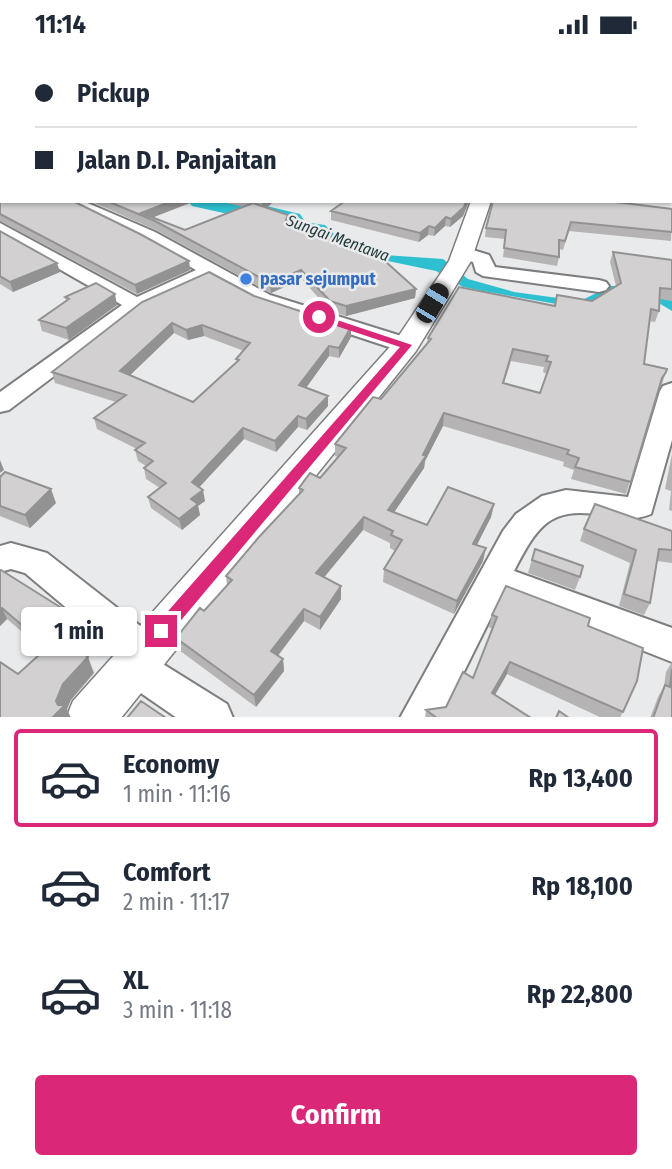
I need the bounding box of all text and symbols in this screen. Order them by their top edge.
text: 11:14 [35,9,86,40]
text: Pickup [77,78,150,109]
text: Jalan D.I. Panjaitan [77,145,277,176]
water label: Sungai Mentawa [283,210,392,265]
place label: pasar sejumput [260,268,376,290]
marker: pasar sejumput [238,271,254,287]
car [413,280,452,326]
route start [303,301,335,333]
callout: 1 min [21,607,136,655]
route end [145,615,177,647]
text: 1 min [54,617,104,645]
icon: car [39,747,102,810]
text: Economy [123,749,219,780]
text: Rp 13,400 [529,763,633,794]
text: 1 min · 11:16 [123,780,231,808]
icon: car [39,855,102,918]
text: Comfort [123,857,211,888]
text: Rp 18,100 [531,871,633,902]
text: 2 min · 11:17 [123,888,230,916]
icon: car [39,963,102,1026]
text: XL [123,965,149,996]
text: Rp 22,800 [527,979,633,1010]
text: 3 min · 11:18 [123,996,232,1024]
button: Confirm [35,1075,637,1155]

